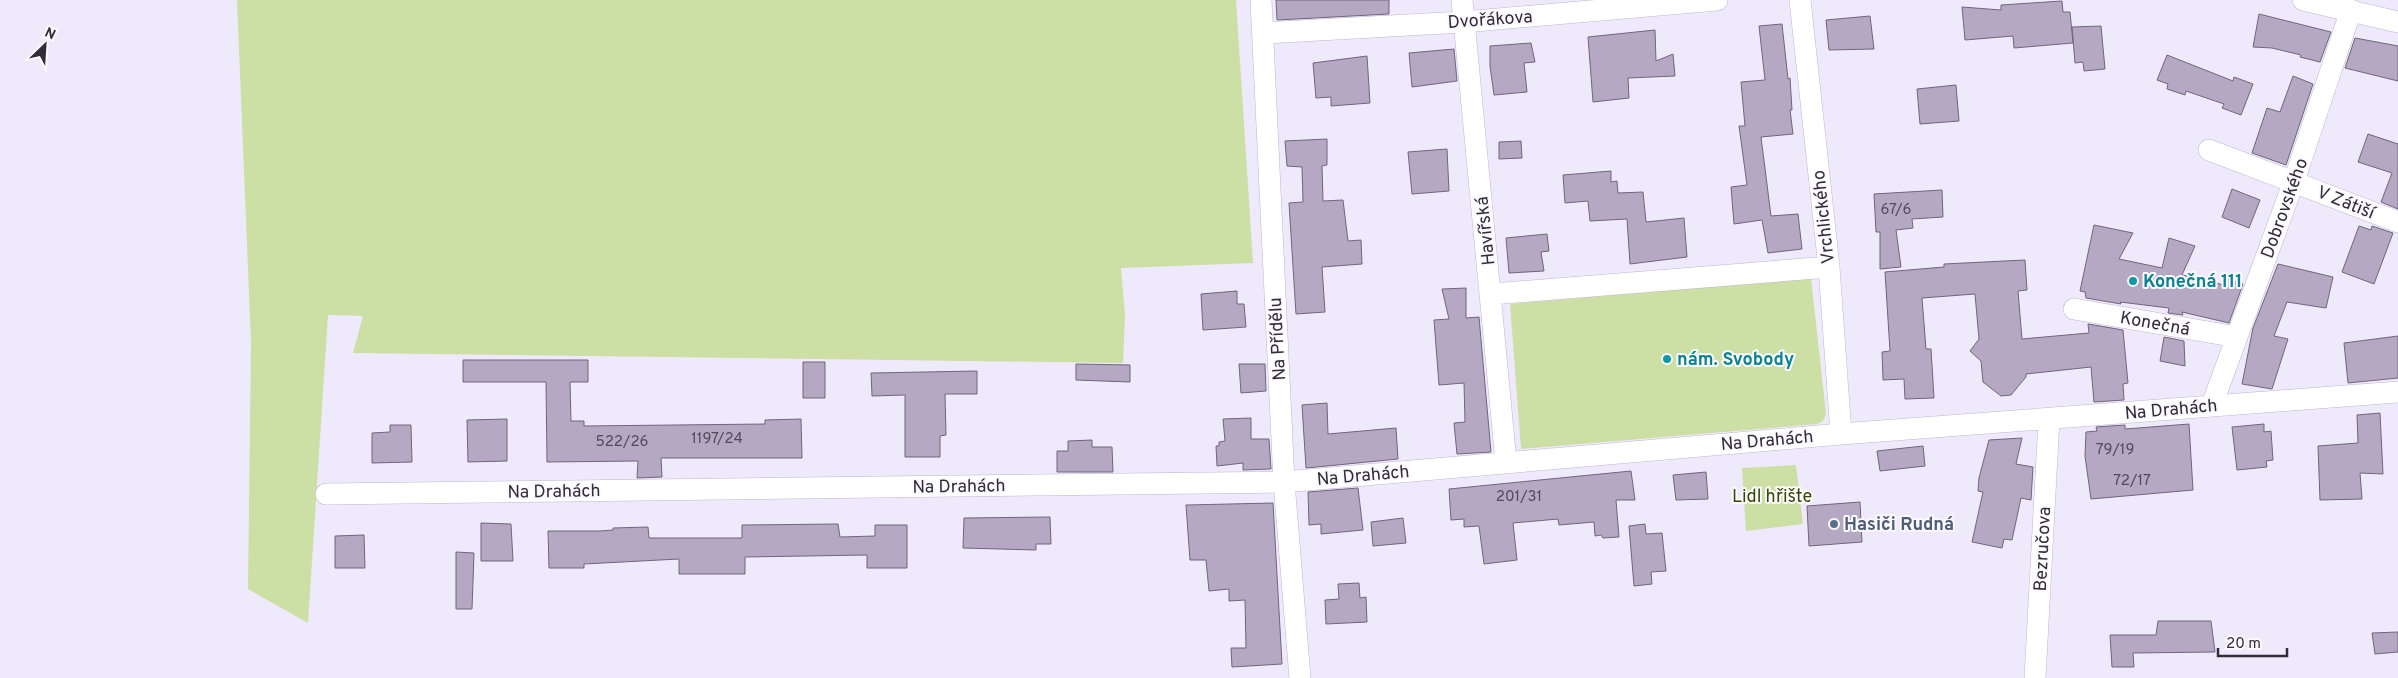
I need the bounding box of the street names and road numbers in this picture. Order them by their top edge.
street label: Dvořákova [1447,6,1533,35]
street label: Dobrovského [2257,155,2314,262]
street label: Vrchlického [1808,169,1841,265]
street label: V Zátiší [2313,181,2379,226]
street label: Havířská [1471,195,1502,267]
street label: Na Přídělu [1265,297,1292,381]
street label: Konečná [2118,307,2191,342]
street label: Na Drahách [2124,395,2219,426]
street label: Na Drahách [1720,426,1815,457]
street label: Na Drahách [1316,461,1411,492]
street label: Na Drahách [912,475,1006,500]
street label: Na Drahách [507,480,601,505]
street label: Bezručova [2030,506,2057,592]

